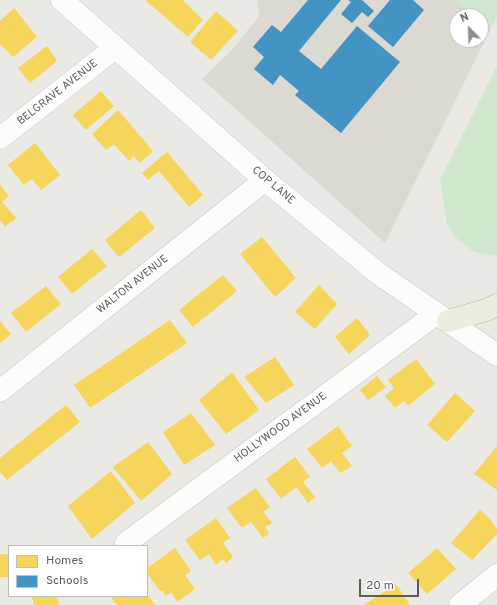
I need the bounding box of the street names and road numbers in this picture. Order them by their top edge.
street label: BELGRAVE AVENUE [15,57,101,129]
street label: COP LANE [249,164,297,208]
street label: WALTON AVENUE [94,253,172,317]
street label: HOLLYWOOD AVENUE [232,390,330,466]

